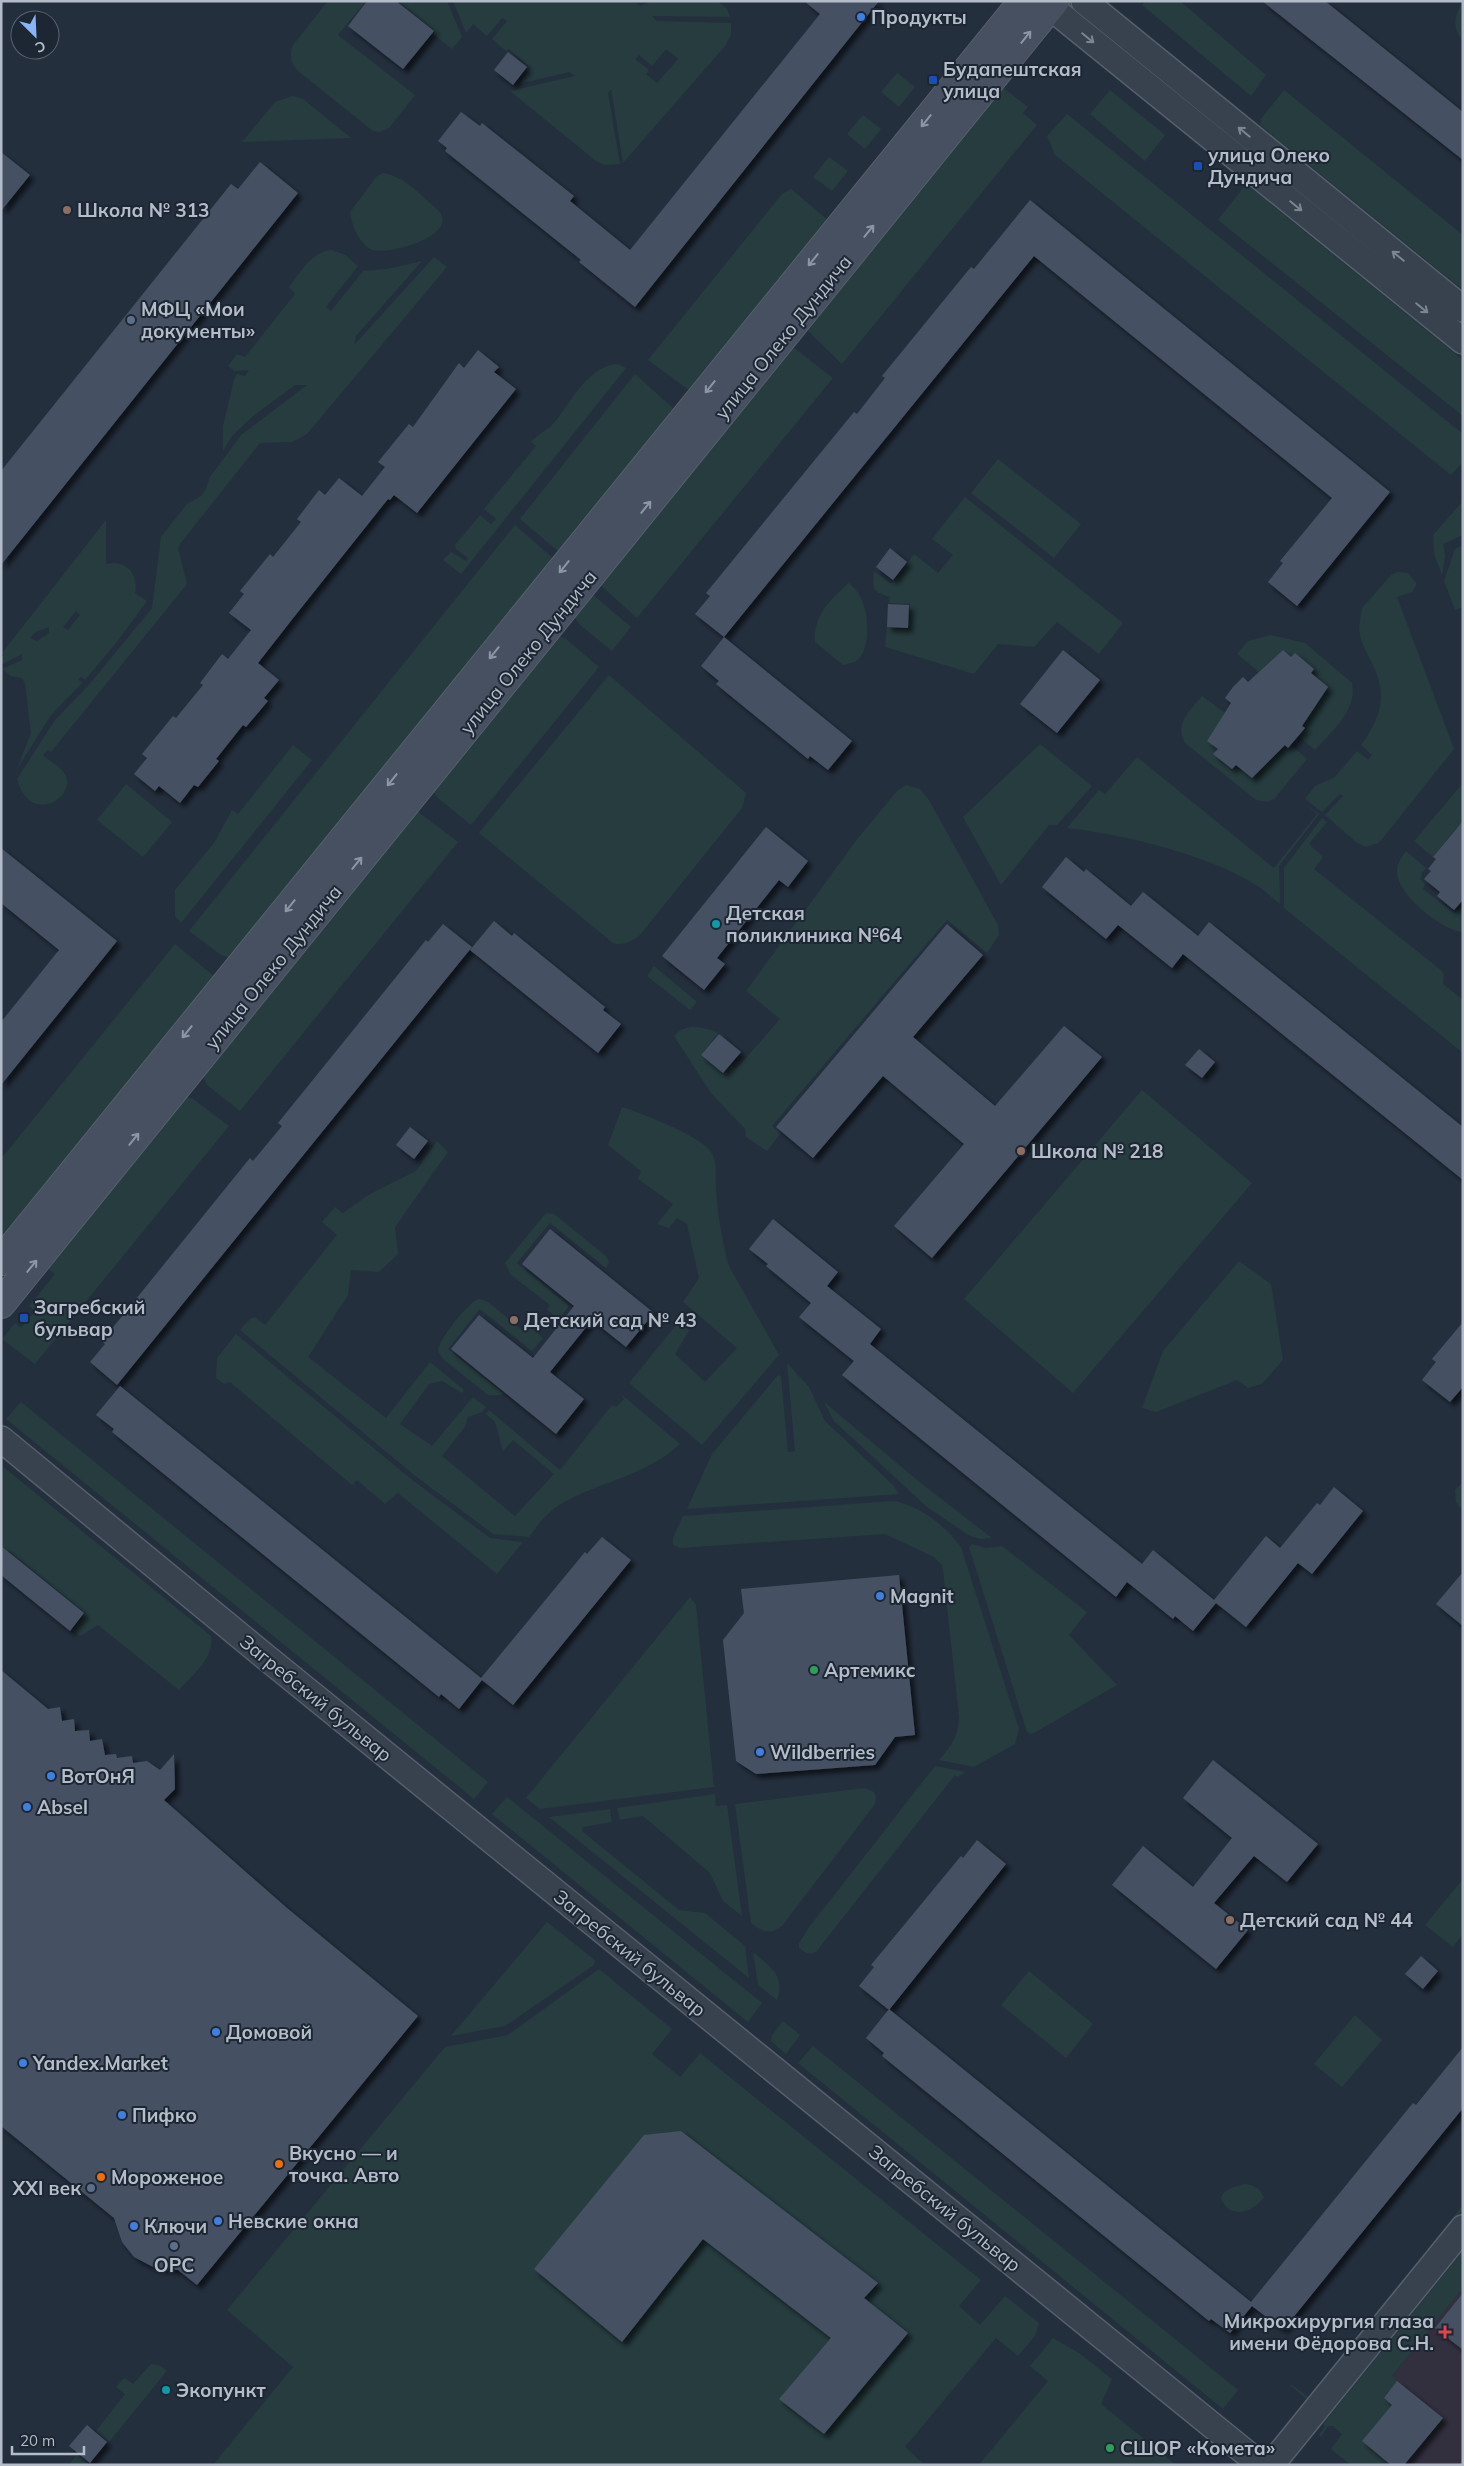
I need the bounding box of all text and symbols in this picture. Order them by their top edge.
place label: Продукты [871,5,967,29]
north arrow [10,10,60,60]
marker: Продукты [855,11,867,23]
one-way arrow [1021,30,1032,43]
one-way arrow [1081,32,1094,43]
text: С [32,37,48,57]
place label: Будапештская улица [943,57,1082,103]
marker: Будапештская улица [927,74,939,86]
one-way arrow [921,114,932,127]
one-way arrow [1238,126,1251,137]
place label: улица Олеко Дундича [1208,143,1330,189]
marker: улица Олеко Дундича [1192,160,1204,172]
place label: Школа № 313 [77,198,209,222]
one-way arrow [1289,200,1302,211]
marker: Школа № 313 [61,204,73,216]
one-way arrow [863,225,874,238]
street label: улица Олеко Дундича [709,250,857,424]
one-way arrow [1392,251,1405,262]
one-way arrow [807,254,818,267]
place label: МФЦ «Мои документы» [141,297,255,343]
one-way arrow [1415,303,1428,314]
marker: МФЦ «Мои документы» [125,314,137,326]
one-way arrow [705,380,716,393]
one-way arrow [640,501,651,514]
one-way arrow [559,560,570,573]
street label: улица Олеко Дундича [454,565,602,739]
one-way arrow [489,647,500,660]
one-way arrow [387,773,398,786]
one-way arrow [352,857,363,870]
street label: улица Олеко Дундича [199,880,347,1054]
one-way arrow [284,899,295,912]
place label: Детская поликлиника №64 [726,901,902,947]
marker: Детская поликлиника №64 [710,918,722,930]
one-way arrow [182,1025,193,1038]
one-way arrow [128,1133,139,1146]
place label: Школа № 218 [1031,1139,1163,1163]
marker: Школа № 218 [1015,1145,1027,1157]
one-way arrow [26,1259,37,1272]
place label: Загребский бульвар [34,1295,145,1341]
place label: Детский сад № 43 [524,1308,697,1332]
marker: Загребский бульвар [18,1312,30,1324]
marker: Детский сад № 43 [508,1314,520,1326]
place label: Magnit [890,1584,954,1608]
marker: Magnit [874,1590,886,1602]
street label: Загребский бульвар [235,1629,397,1767]
place label: Артемикс [824,1658,916,1682]
marker: Артемикс [808,1664,820,1676]
place label: Wildberries [770,1740,875,1764]
marker: Wildberries [754,1746,766,1758]
place label: ВотОнЯ [61,1764,135,1788]
marker: ВотОнЯ [45,1770,57,1782]
place label: Absel [37,1795,88,1819]
marker: Absel [21,1801,33,1813]
street label: Загребский бульвар [549,1884,711,2022]
place label: Детский сад № 44 [1240,1908,1414,1932]
marker: Детский сад № 44 [1224,1914,1236,1926]
place label: Домовой [226,2020,312,2044]
marker: Домовой [210,2026,222,2038]
place label: Yandex.Market [32,2051,168,2075]
marker: Yandex.Market [17,2057,29,2069]
place label: Пифко [132,2103,197,2127]
marker: Пифко [116,2109,128,2121]
street label: Загребский бульвар [864,2139,1026,2277]
place label: Вкусно — и точка. Авто [289,2141,400,2187]
marker: Вкусно — и точка. Авто [273,2158,285,2170]
place label: Мороженое [111,2165,223,2189]
marker: Мороженое [95,2171,107,2183]
place label: XXI век [11,2176,81,2200]
marker: XXI век [85,2182,97,2194]
place label: Невские окна [228,2209,359,2233]
place label: Ключи [144,2214,207,2238]
marker: Невские окна [212,2215,224,2227]
marker: Ключи [128,2220,140,2232]
marker: ОРС [168,2240,180,2252]
place label: ОРС [154,2253,194,2277]
place label: Микрохирургия глаза имени Фёдорова С.Н. [1224,2309,1434,2355]
marker: Микрохирургия глаза имени Фёдорова С.Н. [1438,2325,1452,2339]
place label: Экопункт [176,2378,266,2402]
marker: Экопункт [160,2384,172,2396]
scale bar [12,2424,85,2456]
text: 20 m [20,2431,55,2450]
place label: СШОР «Комета» [1120,2436,1275,2460]
marker: СШОР «Комета» [1104,2442,1116,2454]

